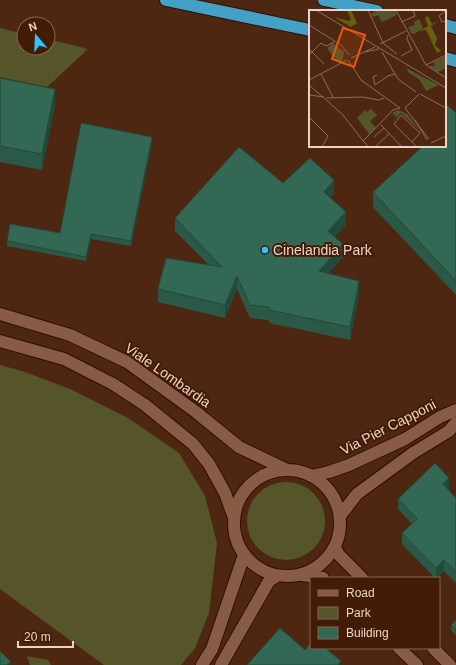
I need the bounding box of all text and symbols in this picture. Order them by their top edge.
inset map [309,10,446,147]
north arrow [16,16,56,56]
text: N [27,20,39,34]
place label: Cinelandia Park [273,242,373,258]
marker: Cinelandia Park [260,245,270,255]
street label: Viale Lombardia [122,340,214,411]
street label: Via Pier Capponi [338,396,438,458]
legend [310,577,440,649]
text: Road [346,586,375,600]
text: Park [346,606,372,620]
scale bar [18,623,73,649]
text: Building [346,626,389,640]
text: 20 m [24,630,51,644]

